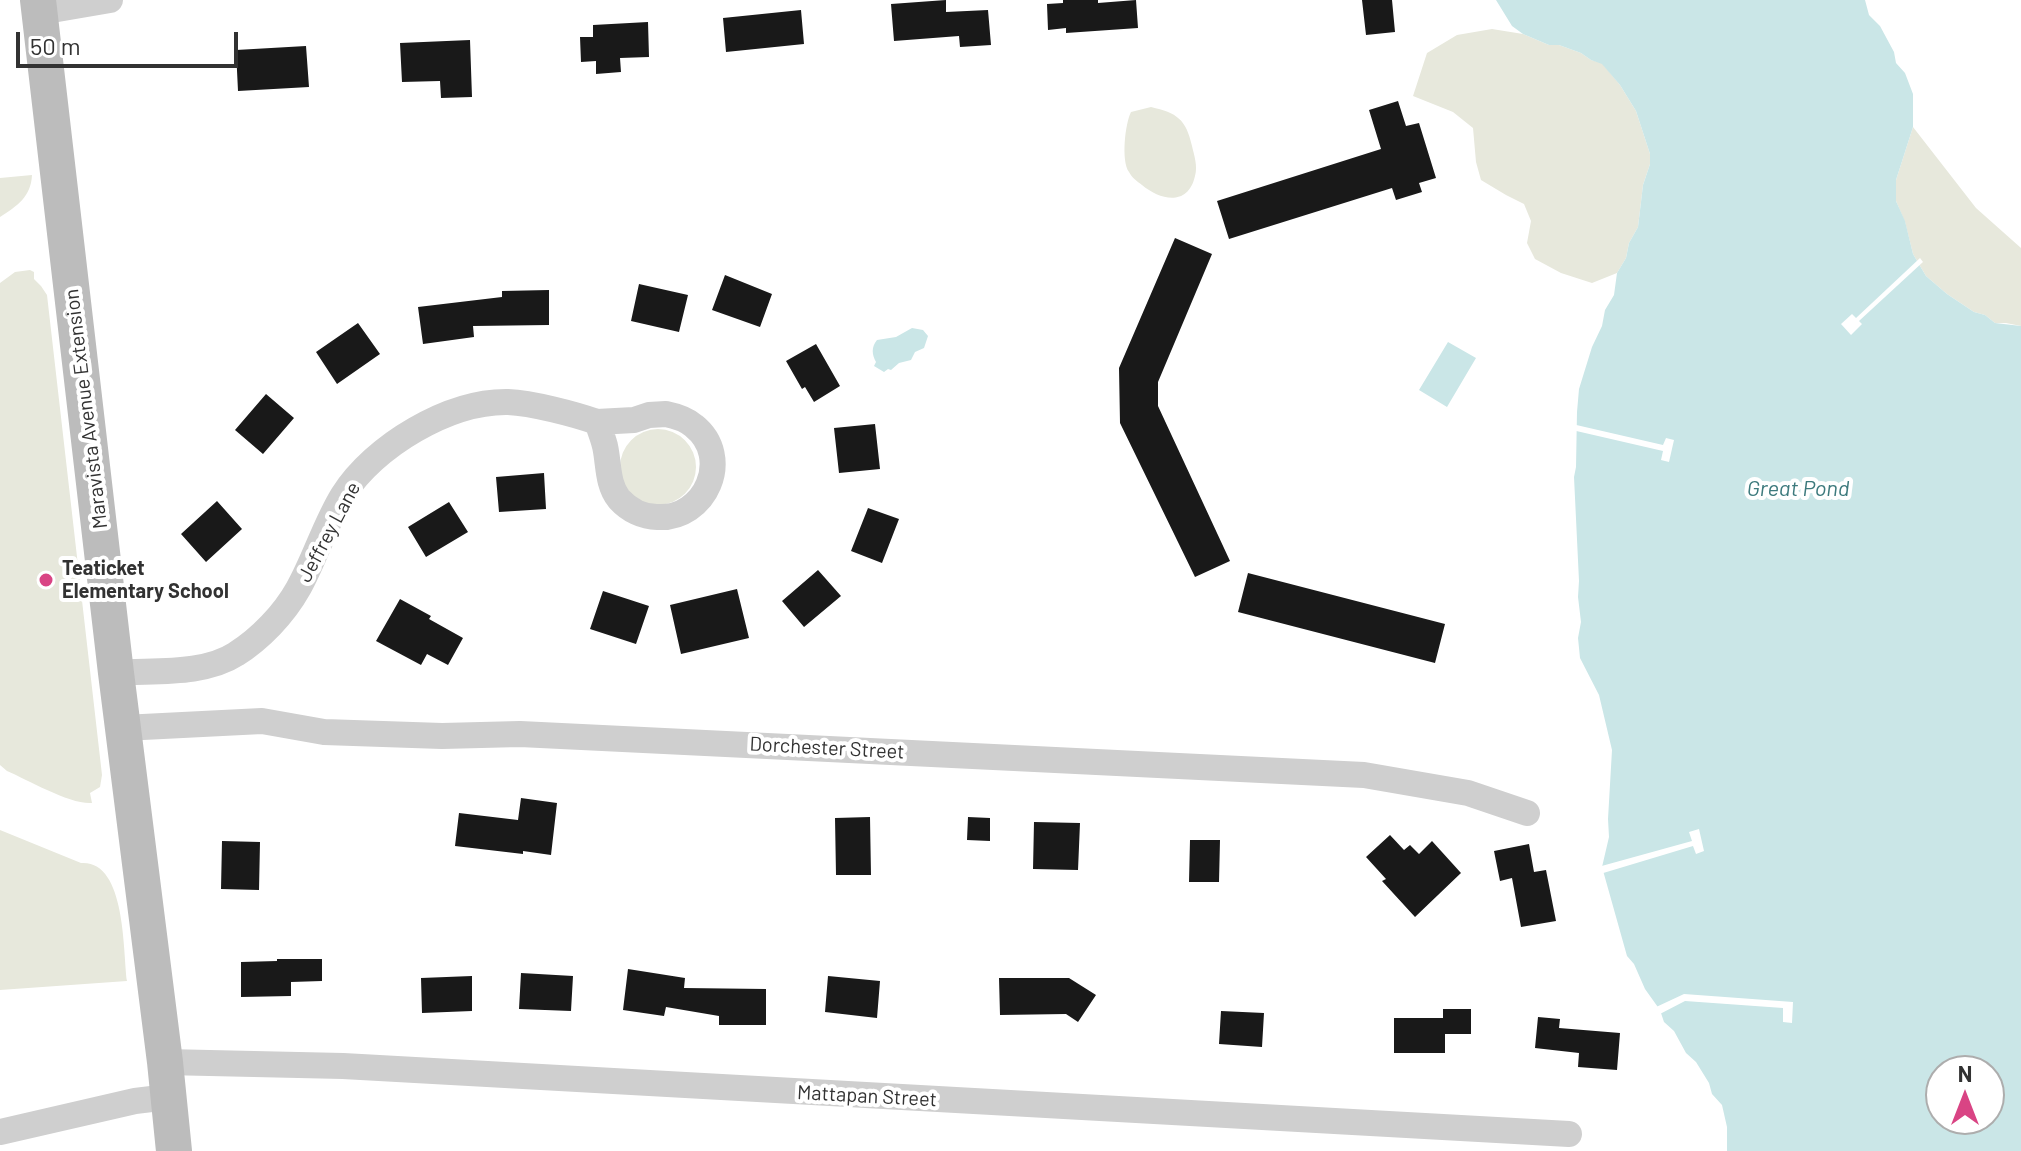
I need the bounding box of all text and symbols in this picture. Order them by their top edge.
scale bar [20,16,242,66]
text: 50 m [30,31,81,60]
street label: Maravista Avenue Extension [59,288,113,530]
water label: Great Pond [1747,476,1849,502]
street label: Jeffrey Lane [293,478,365,586]
place label: Teaticket Elementary School [62,556,229,603]
marker: Teaticket Elementary School [37,571,55,589]
street label: Dorchester Street [749,732,905,764]
north arrow [1925,1055,2005,1135]
text: N [1958,1060,1972,1086]
street label: Mattapan Street [797,1080,937,1112]

